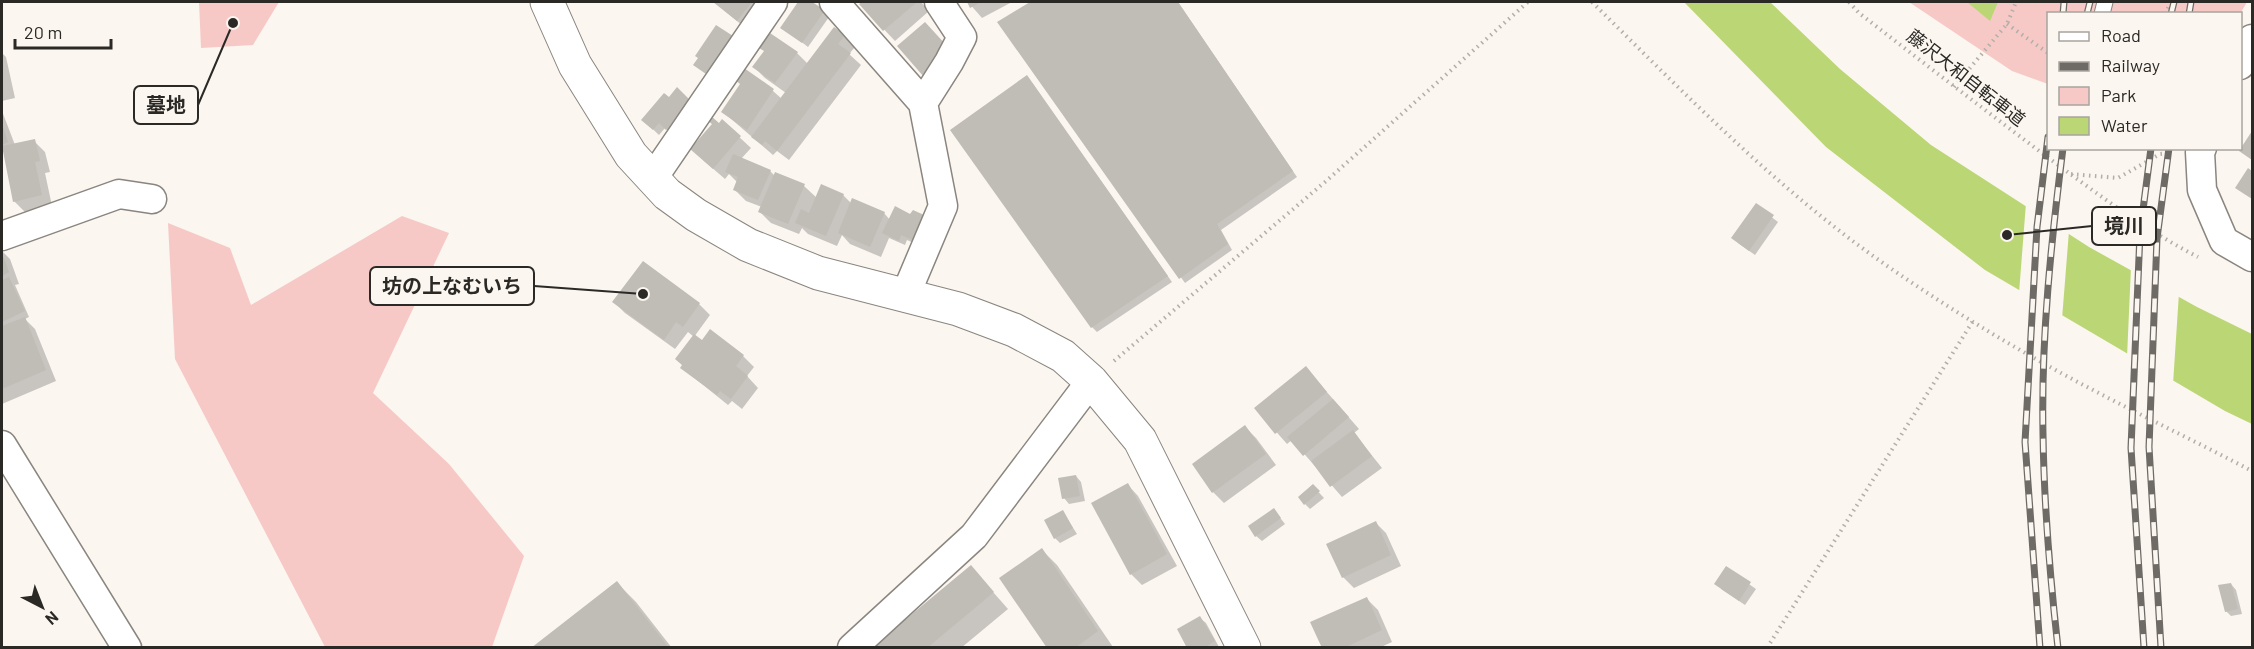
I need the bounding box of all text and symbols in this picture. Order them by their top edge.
scale bar [15,12,111,50]
legend [2047,12,2242,150]
text: 20 m [24,21,62,43]
street label: 藤沢大和自転車道 [1903,24,2030,130]
text: Road [2101,24,2141,46]
text: Railway [2101,54,2160,76]
text: Park [2101,84,2136,106]
callout: 墓地 [134,86,198,124]
text: 墓地 [146,92,186,116]
text: Water [2101,114,2148,136]
callout: 境川 [2092,207,2156,245]
text: 境川 [2104,213,2144,237]
callout: 坊の上なむいち [370,267,534,305]
text: 坊の上なむいち [382,273,522,297]
north arrow [12,577,72,637]
text: N [42,608,63,629]

